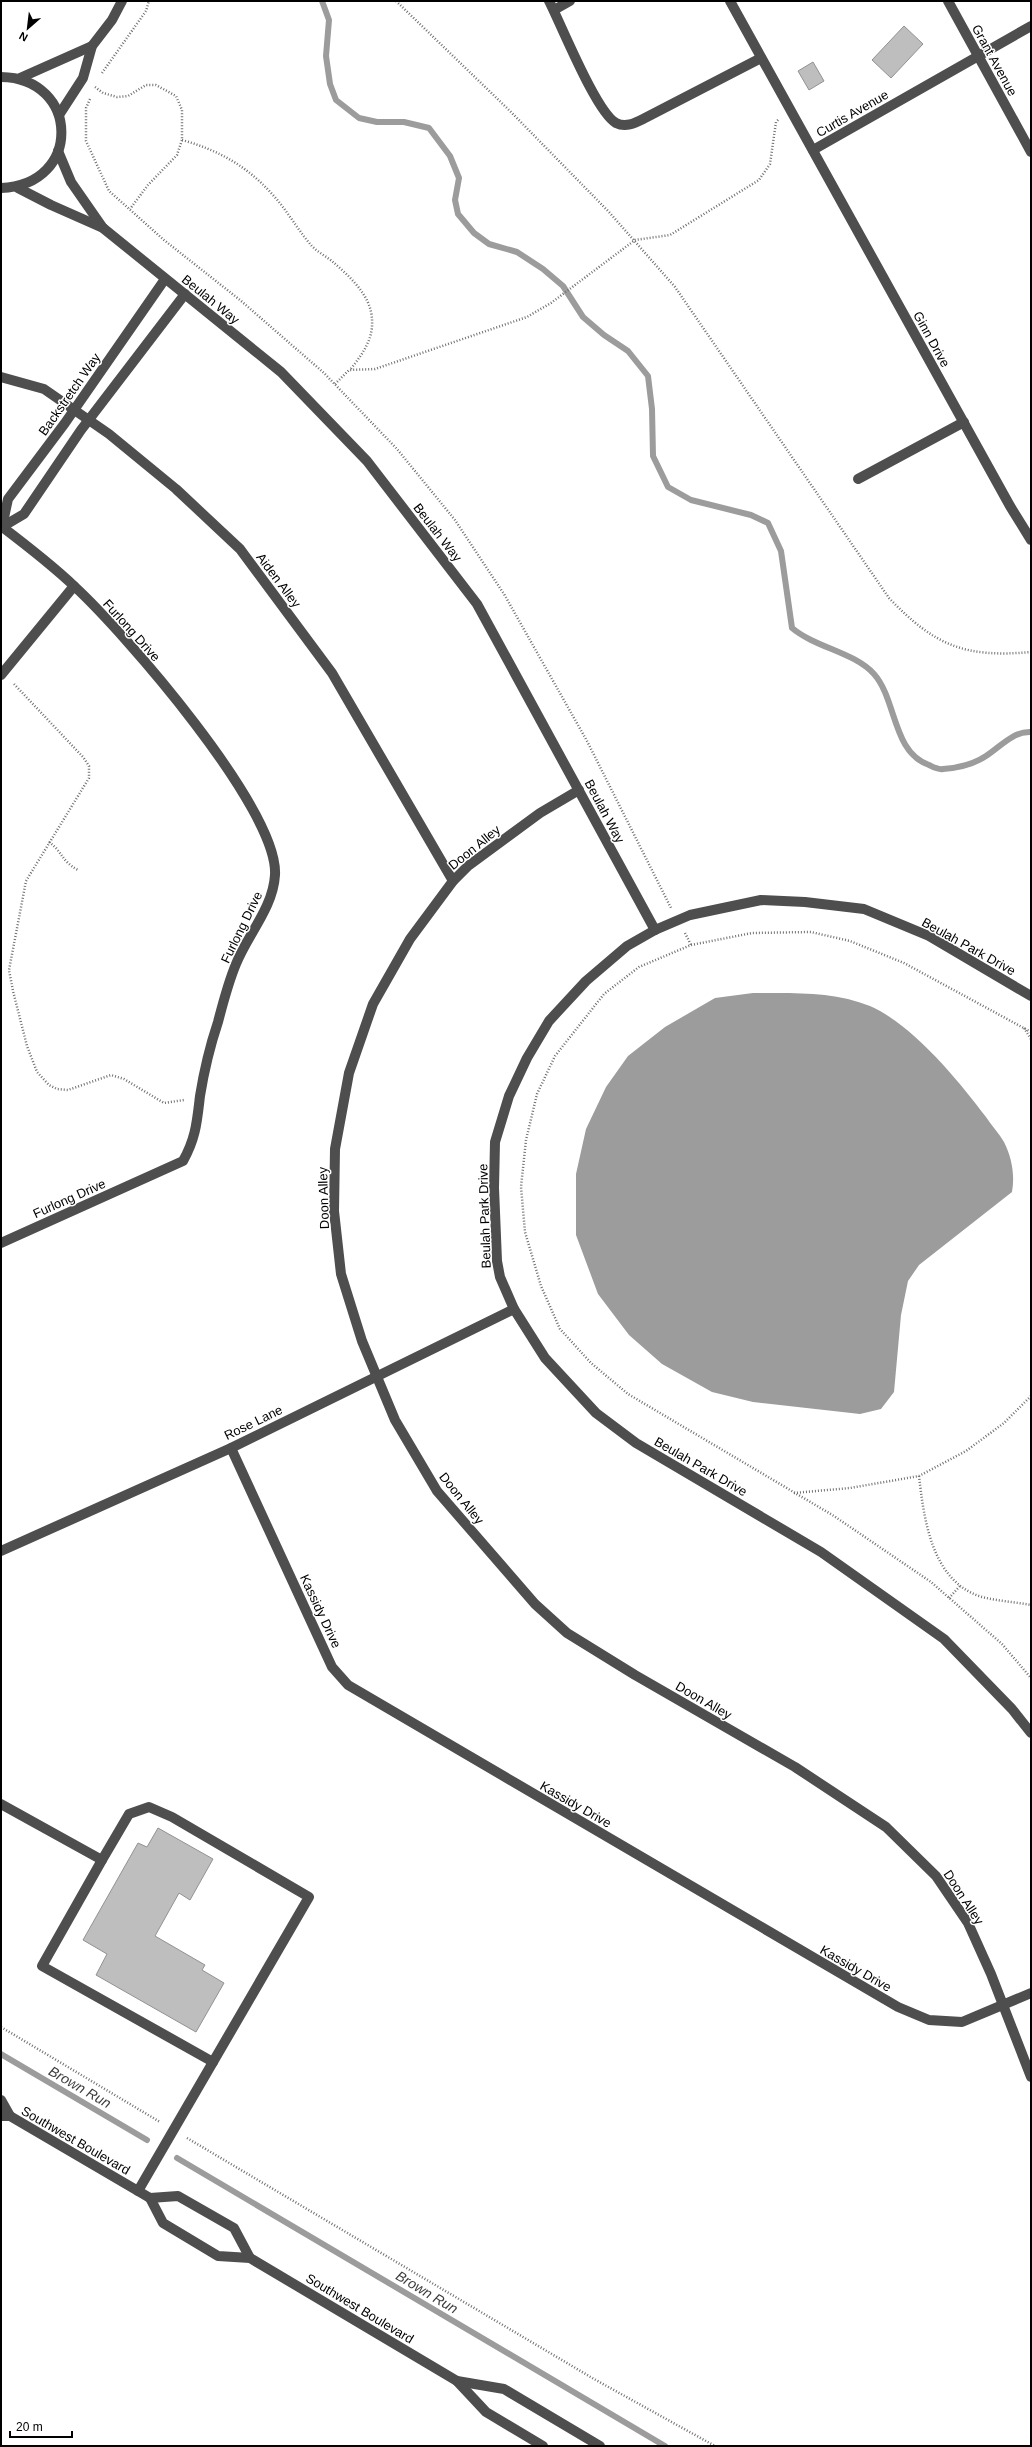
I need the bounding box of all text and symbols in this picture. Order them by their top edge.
north arrow [8,8,48,48]
street label: Grant Avenue [969,22,1020,99]
text: N [17,30,30,44]
street label: Curtis Avenue [814,87,891,140]
street label: Beulah Way [179,272,243,327]
street label: Ginn Drive [910,309,953,370]
street label: Backstretch Way [35,350,104,438]
street label: Beulah Way [410,500,465,565]
street label: Aiden Alley [253,550,304,611]
street label: Furlong Drive [100,596,163,664]
street label: Beulah Way [582,777,628,846]
street label: Doon Alley [445,822,504,873]
street label: Furlong Drive [218,889,265,966]
street label: Beulah Park Drive [919,914,1018,978]
street label: Beulah Park Drive [475,1163,494,1269]
street label: Doon Alley [315,1166,332,1229]
street label: Furlong Drive [31,1176,108,1221]
street label: Rose Lane [222,1402,285,1443]
street label: Beulah Park Drive [652,1434,750,1499]
street label: Doon Alley [436,1469,487,1528]
street label: Kassidy Drive [297,1572,344,1650]
street label: Doon Alley [673,1678,735,1723]
street label: Kassidy Drive [538,1778,614,1831]
street label: Doon Alley [940,1867,987,1928]
street label: Kassidy Drive [818,1942,894,1995]
water label: Brown Run [46,2063,114,2111]
street label: Southwest Boulevard [19,2103,133,2178]
water label: Brown Run [393,2267,461,2317]
street label: Southwest Boulevard [303,2270,416,2346]
scale bar [10,2413,72,2439]
text: 20 m [16,2420,43,2434]

